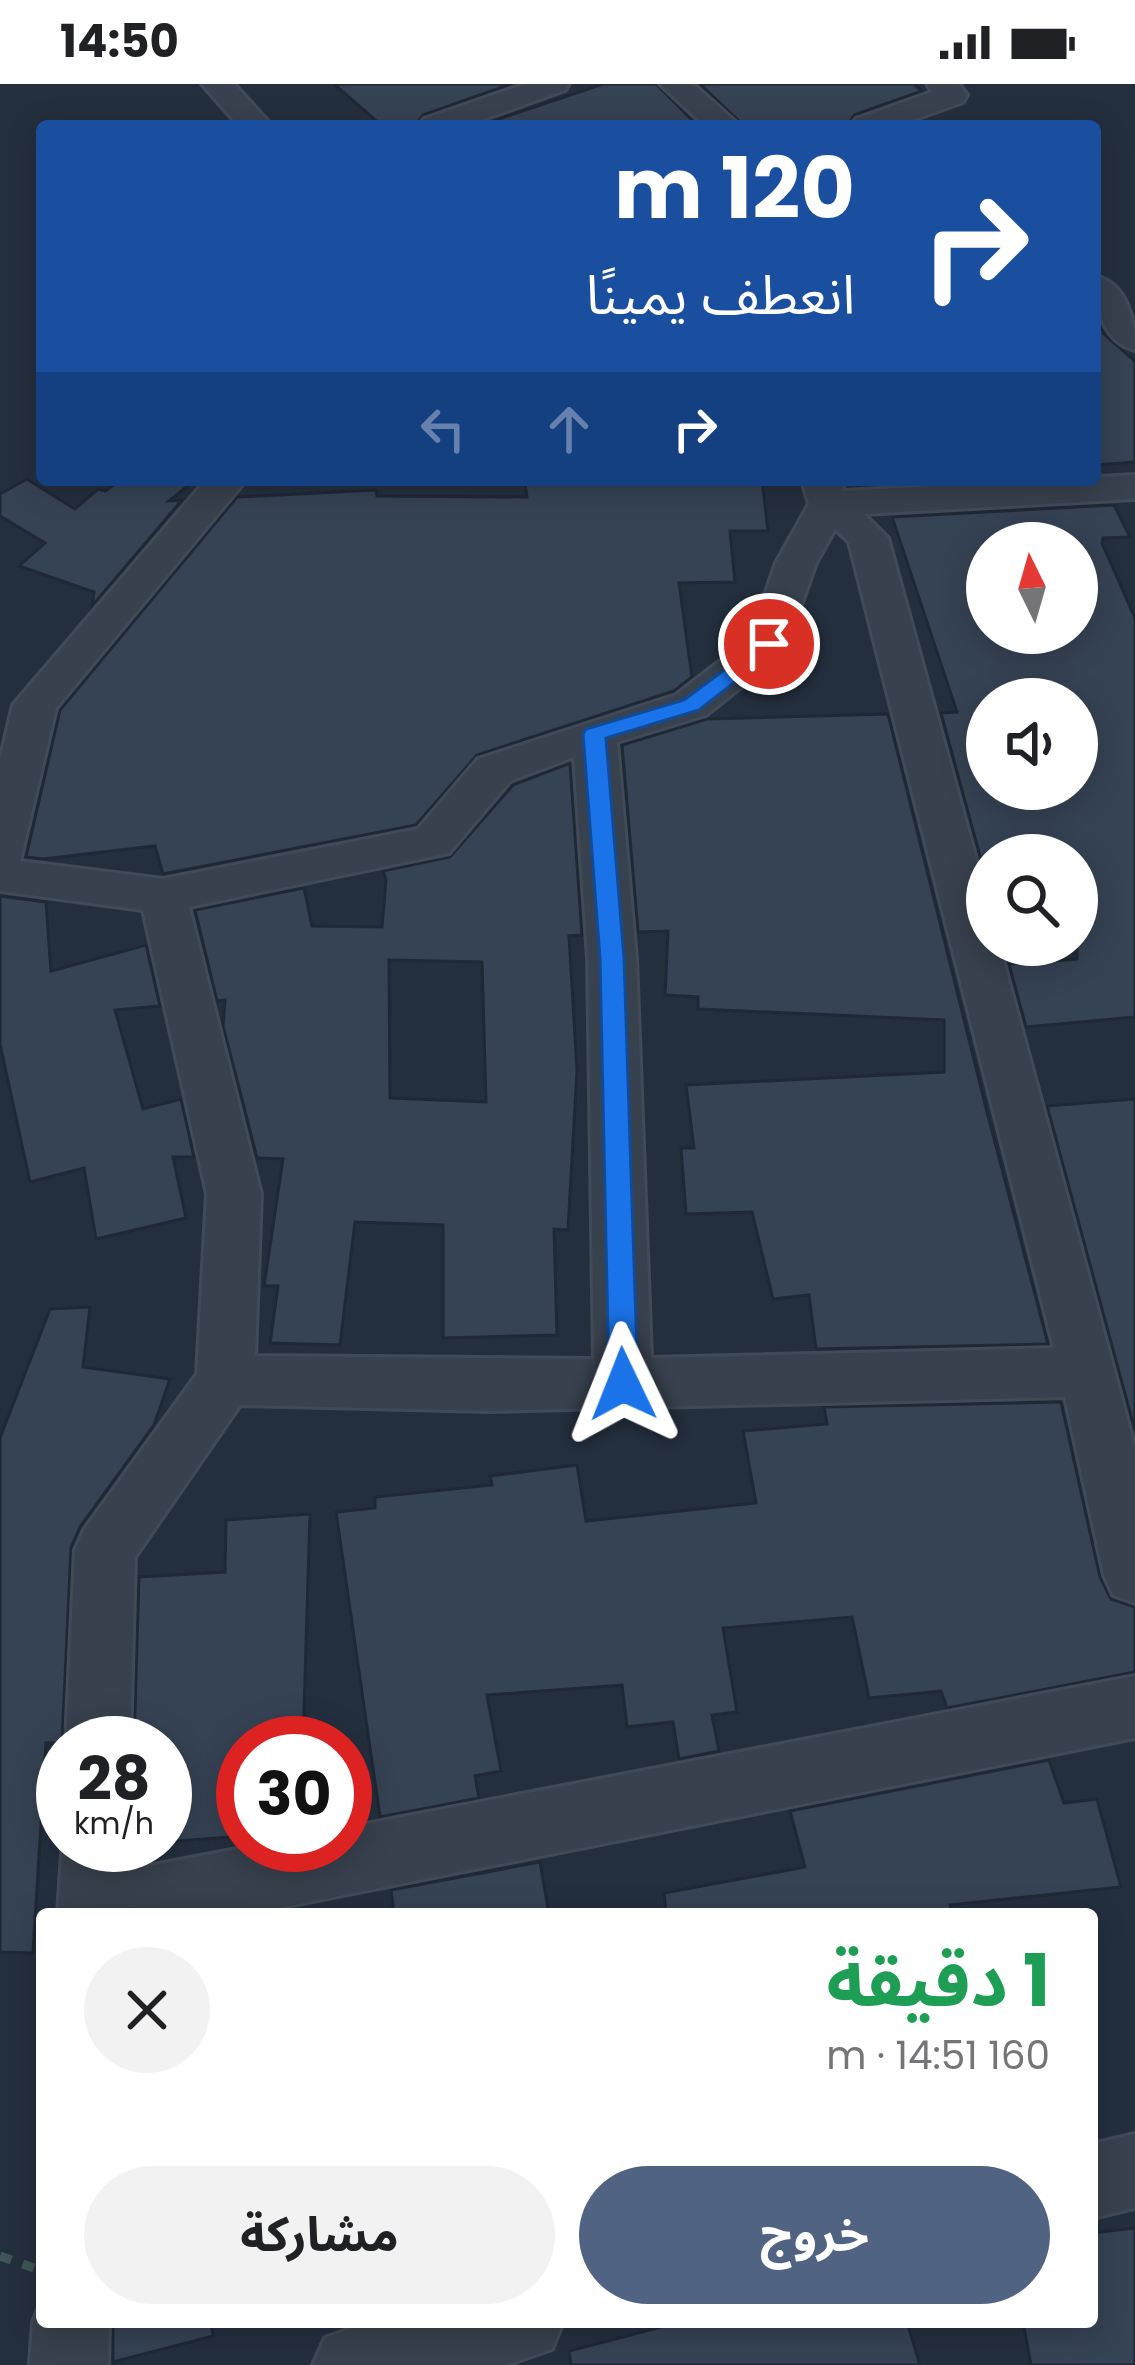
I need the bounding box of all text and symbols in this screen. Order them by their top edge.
text: 14:50 [60,10,179,73]
text: 120 m [614,130,855,247]
icon: right [897,168,1053,324]
text: انعطف يمينًا [586,257,855,333]
icon: left [410,396,476,462]
icon: ahead [536,396,602,462]
icon: right [662,396,728,462]
north arrow [966,522,1098,654]
map controls [966,522,1098,966]
pin [718,593,820,695]
icon: arrive [736,611,802,677]
button: sound [966,678,1098,810]
button: search [966,834,1098,966]
position arrow [560,1321,686,1447]
speed limit sign: 30 [216,1716,372,1872]
text: 28 [77,1737,151,1821]
text: km/h [74,1802,154,1845]
text: 1 دقيقة [827,1930,1050,2031]
button: close [84,1947,210,2073]
text: 160 m · 14:51 [826,2028,1050,2083]
button: مشاركة [84,2166,555,2304]
button: خروج [579,2166,1050,2304]

